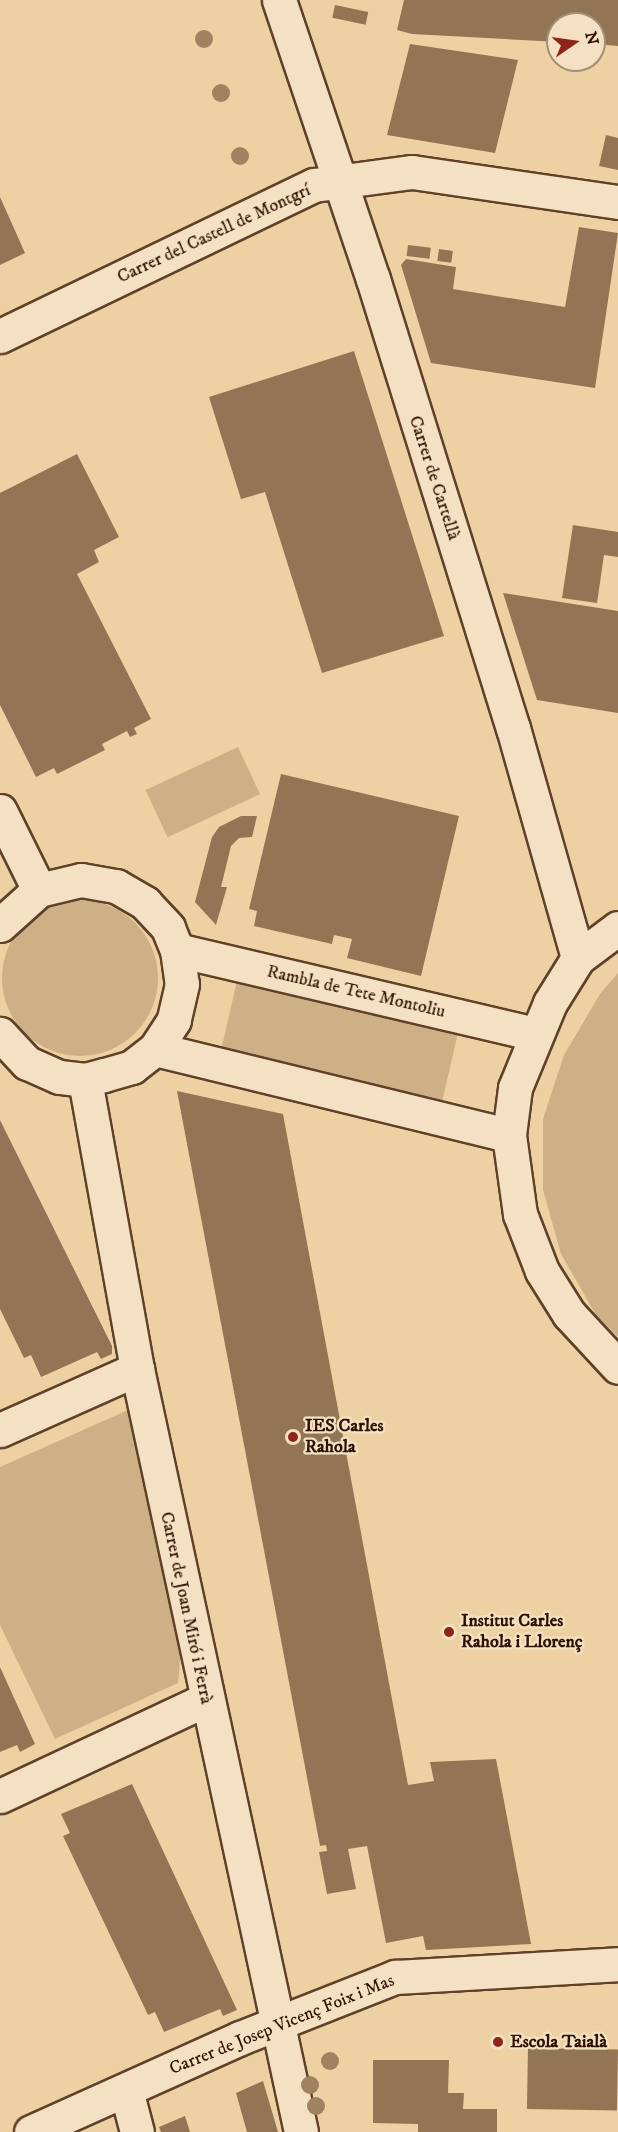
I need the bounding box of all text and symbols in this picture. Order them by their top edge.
north arrow [546,12,606,72]
text: N [580,30,603,47]
street label: Carrer del Castell de Montgrí [114,180,314,288]
street label: Carrer de Cartellà [404,413,464,543]
street label: Rambla de Tete Montoliu [265,961,447,1023]
place label: IES Carles Rahola [305,1416,383,1458]
marker: IES Carles Rahola [286,1430,300,1444]
street label: Carrer de Joan Miró i Ferrà [155,1510,217,1706]
place label: Institut Carles Rahola i Llorenç [461,1611,583,1654]
marker: Institut Carles Rahola i Llorenç [442,1625,456,1639]
street label: Carrer de Josep Vicenç Foix i Mas [166,1970,398,2080]
place label: Escola Taialà [510,2031,607,2053]
marker: Escola Taialà [491,2035,505,2049]

